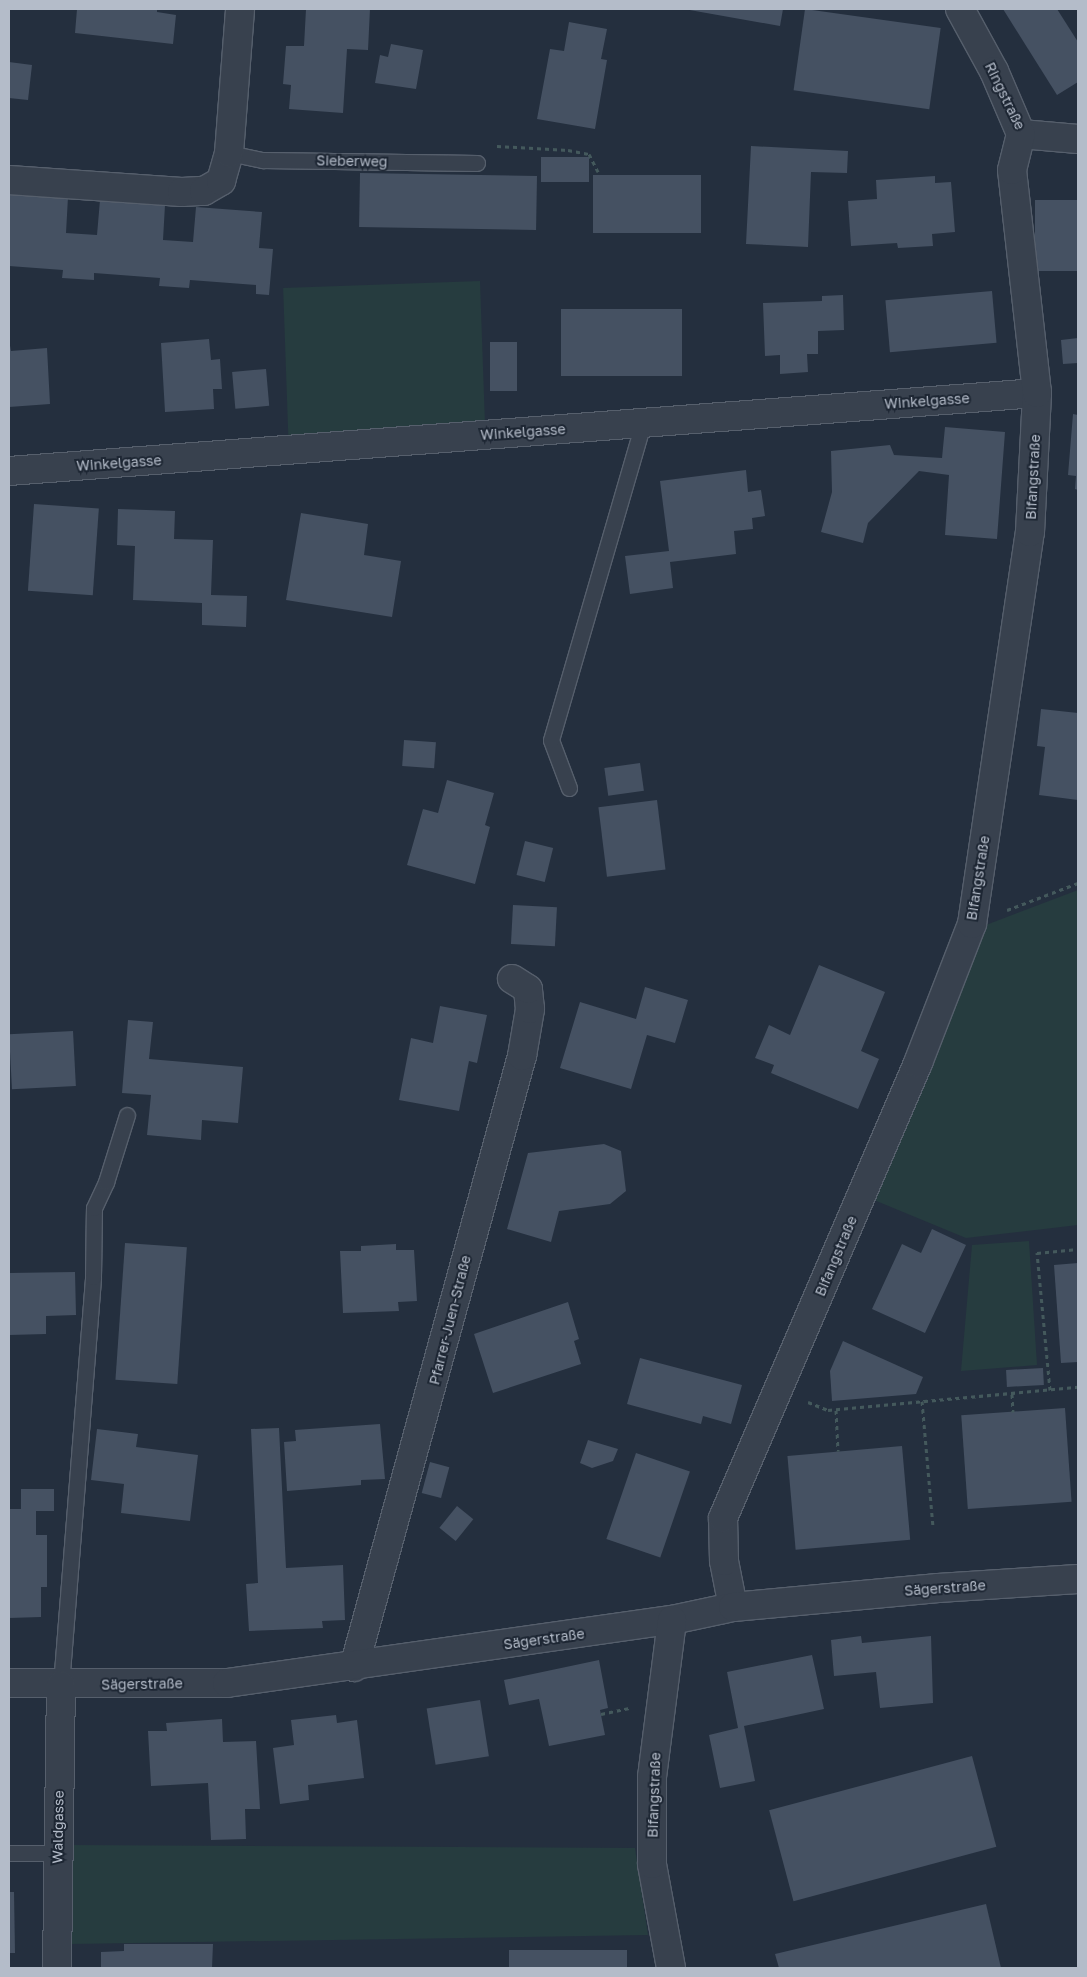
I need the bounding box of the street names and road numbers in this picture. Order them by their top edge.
street label: Ringstraße [981,60,1029,132]
street label: Sieberweg [316,152,388,170]
street label: Winkelgasse [884,390,970,412]
street label: Winkelgasse [480,421,566,443]
street label: Bifangstraße [1022,434,1044,520]
street label: Winkelgasse [76,452,162,474]
street label: Bifangstraße [963,834,993,922]
street label: Bifangstraße [812,1213,860,1299]
street label: Pfarrer-Juen-Straße [426,1253,474,1387]
street label: Sägerstraße [904,1577,986,1599]
street label: Sägerstraße [502,1625,586,1653]
street label: Sägerstraße [101,1675,183,1693]
street label: Bifangstraße [644,1752,664,1838]
street label: Waldgasse [49,1790,67,1864]

